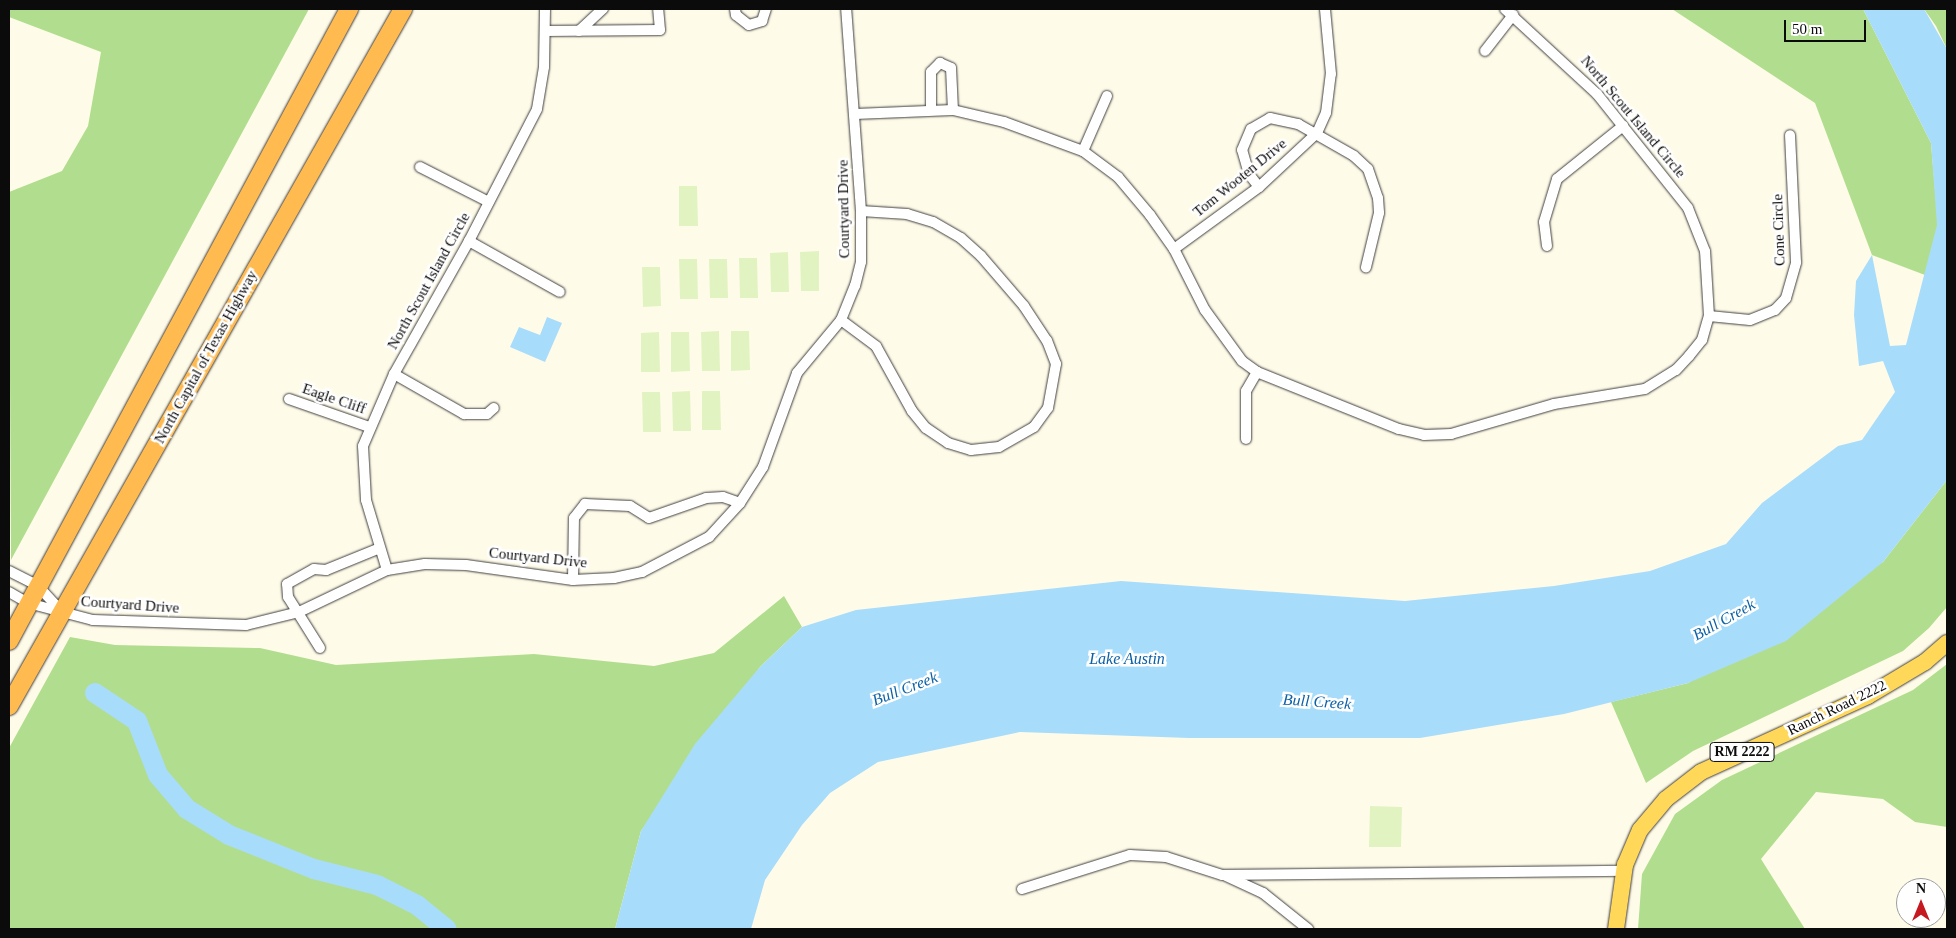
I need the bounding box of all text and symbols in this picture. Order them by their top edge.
scale bar [1786,10,1868,42]
text: 50 m [1792,21,1822,37]
street label: North Scout Island Circle [1577,52,1689,182]
street label: Tom Wooten Drive [1190,135,1290,221]
street label: Courtyard Drive [834,159,854,259]
street label: Cone Circle [1769,194,1789,266]
street label: North Scout Island Circle [384,209,474,353]
street label: North Capital of Texas Highway [151,267,261,447]
street label: Eagle Cliff [300,380,368,418]
street label: Courtyard Drive [488,544,588,572]
street label: Courtyard Drive [80,593,180,617]
water label: Bull Creek [1689,595,1759,645]
water label: Lake Austin [1089,649,1165,669]
water label: Bull Creek [870,668,940,710]
street label: Ranch Road 2222 [1785,676,1889,740]
water label: Bull Creek [1282,690,1352,714]
road number: RM 2222 [1710,740,1774,764]
north arrow [1896,878,1946,928]
text: N [1916,881,1926,896]

